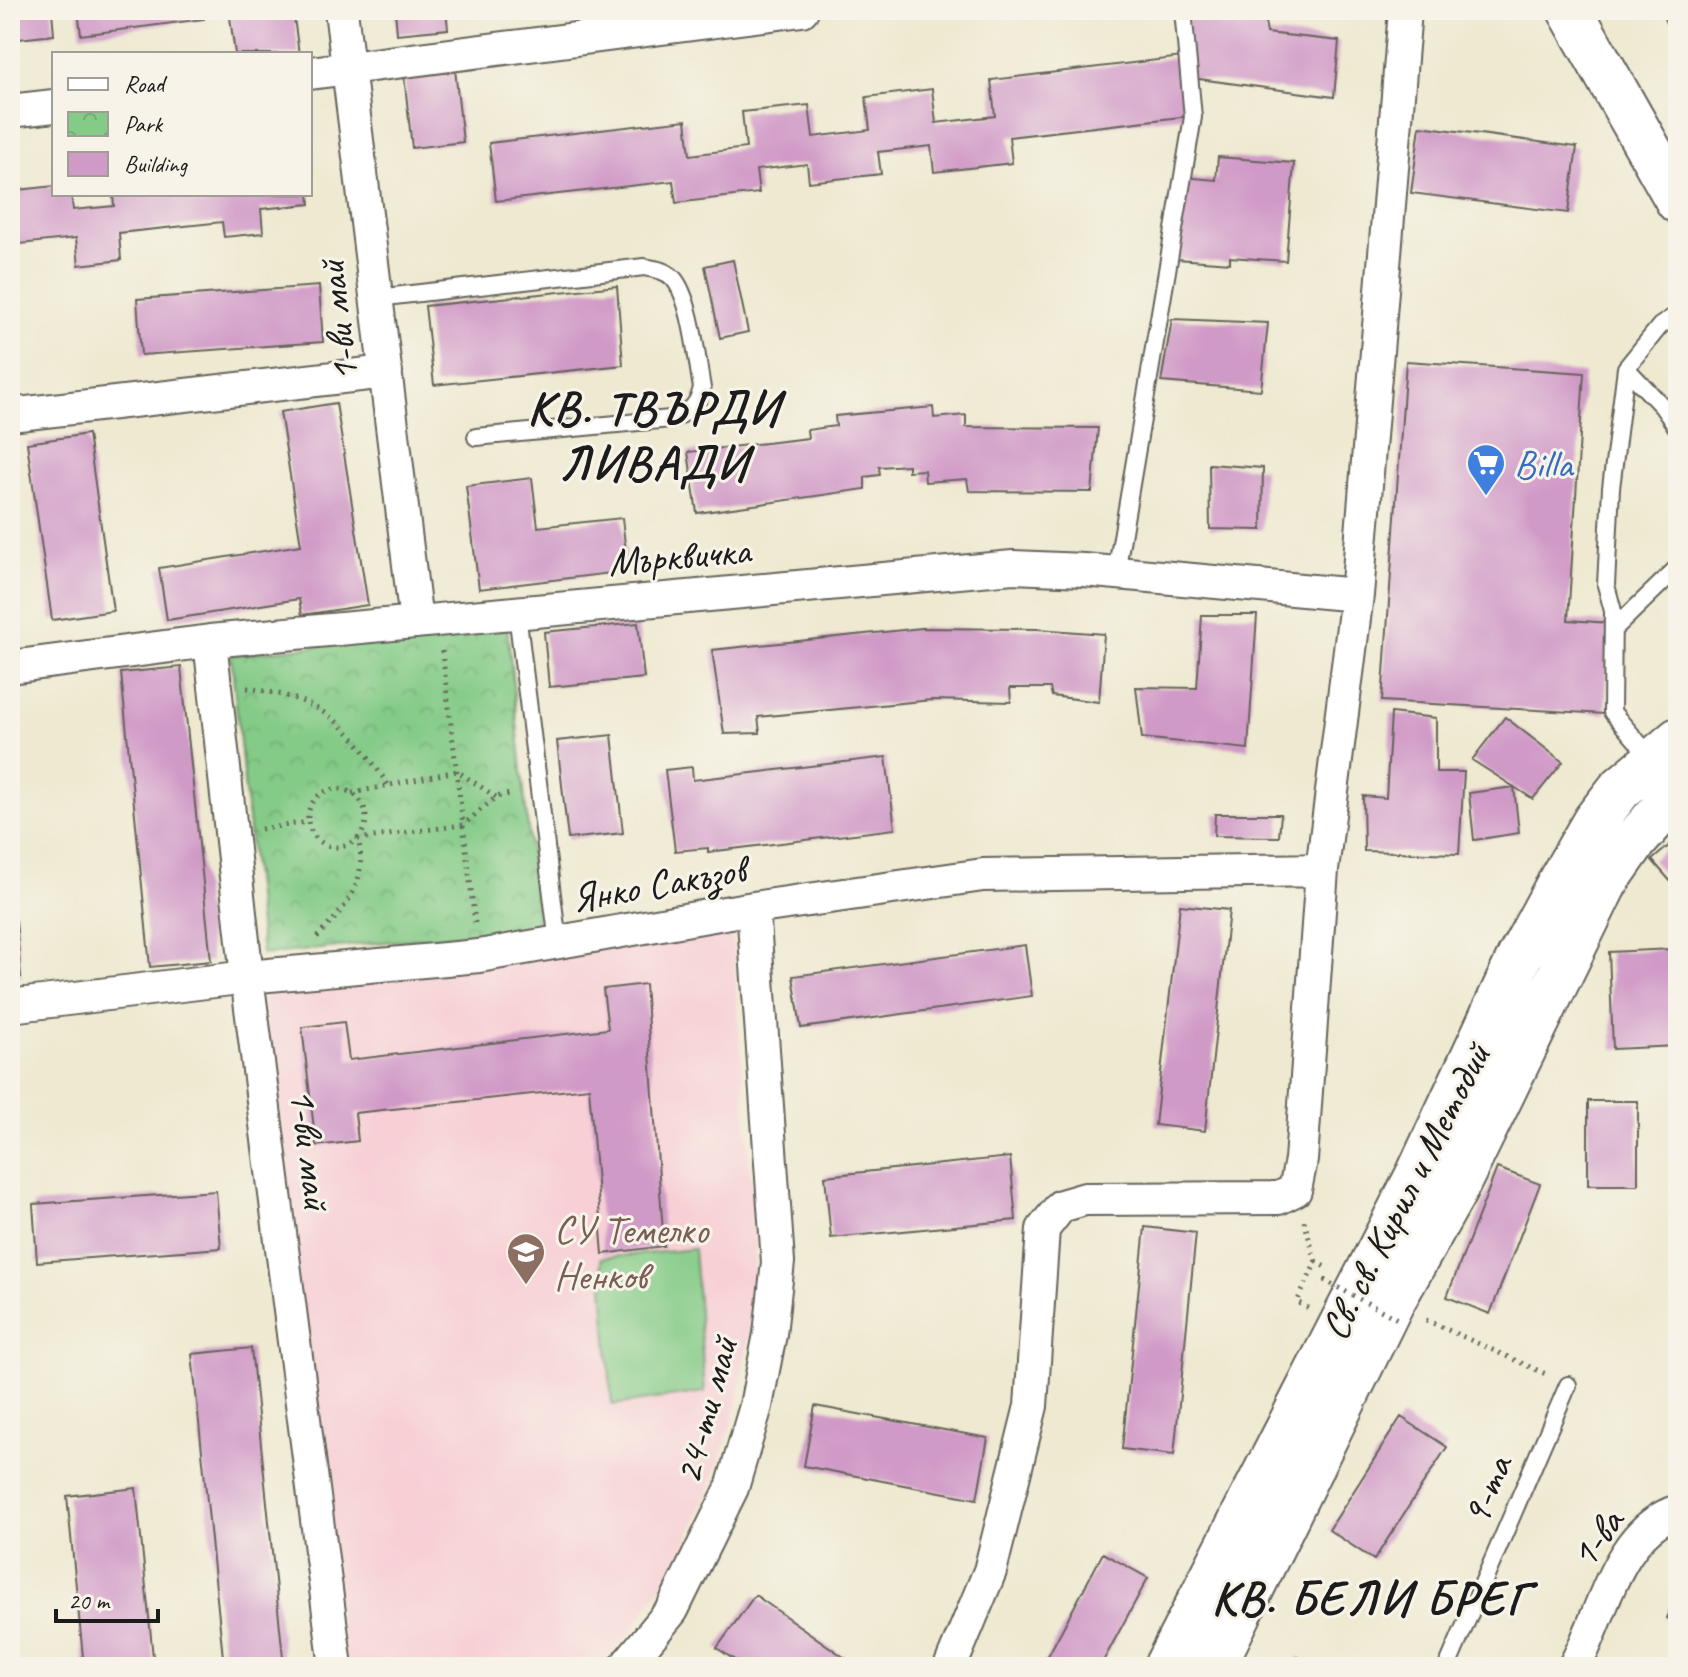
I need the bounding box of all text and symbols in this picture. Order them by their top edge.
legend [52,52,312,196]
text: Road [124,69,168,99]
text: Park [124,109,164,139]
text: Building [124,149,189,179]
street label: 1-ви май [305,255,370,384]
district label: КВ. ТВЪРДИ ЛИВАДИ [527,378,787,493]
place label: Billa [1514,439,1575,489]
supermarket icon: Billa [1465,442,1507,497]
street label: Мърквичка [606,525,755,587]
street label: Янко Сакъзов [568,843,755,924]
street label: Св. св. Кирил и Методий [1310,1033,1503,1348]
street label: 1-ви май [278,1086,343,1215]
place label: СУ Темелко Ненков [554,1205,710,1301]
school or university icon: СУ Темелко Ненков [505,1231,547,1286]
street label: 24-ти май [662,1329,750,1489]
street label: 9-та [1450,1446,1525,1532]
street label: 1-ва [1559,1497,1636,1578]
district label: КВ. БЕЛИ БРЕГ [1211,1568,1538,1628]
scale bar [56,1573,158,1623]
text: 20 m [68,1586,111,1616]

